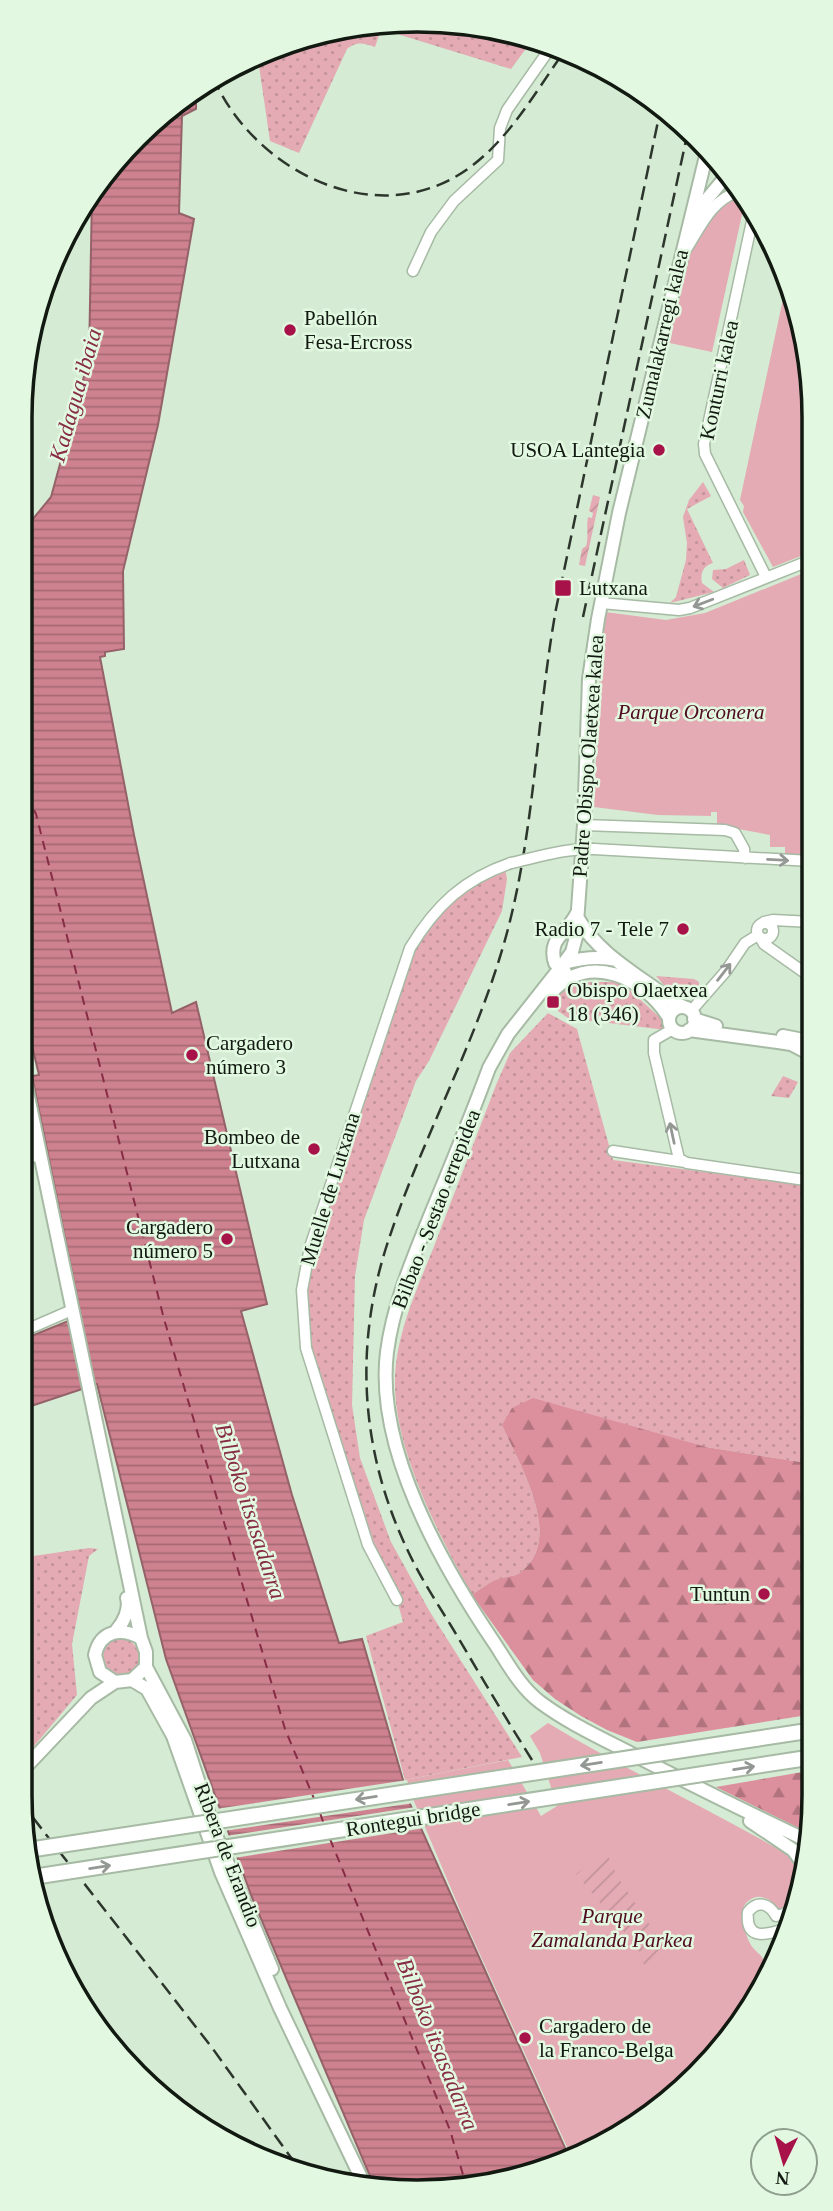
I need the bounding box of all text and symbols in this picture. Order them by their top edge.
street label: Zumalakarregi kalea [631,246,693,421]
place label: Pabellón Fesa-Ercross [304,306,412,354]
street label: Konturri kalea [695,317,744,442]
marker: Pabellón Fesa-Ercross [282,322,298,338]
water label: Kadagua ibaia [44,326,106,466]
place label: USOA Lantegia [510,438,646,462]
marker: USOA Lantegia [651,442,667,458]
place label: Lutxana [579,576,648,600]
marker: Lutxana [553,578,573,598]
one-way arrow [693,598,715,611]
street label: Padre Obispo Olaetxea kalea [568,633,608,878]
park label: Parque Orconera [616,700,765,724]
one-way arrow [766,853,789,866]
place label: Radio 7 - Tele 7 [534,917,669,941]
marker: Radio 7 - Tele 7 [675,921,691,937]
one-way arrow [717,964,732,982]
place label: Obispo Olaetxea 18 (346) [567,978,708,1026]
marker: Obispo Olaetxea 18 (346) [545,994,561,1010]
place label: Cargadero número 3 [206,1031,293,1079]
marker: Cargadero número 3 [184,1047,200,1063]
street label: Bilbao - Sestao errepidea [387,1105,485,1312]
street label: Muelle de Lutxana [295,1109,365,1268]
one-way arrow [665,1122,679,1145]
place label: Bombeo de Lutxana [204,1125,301,1173]
marker: Bombeo de Lutxana [306,1141,322,1157]
place label: Cargadero número 5 [126,1215,213,1263]
marker: Cargadero número 5 [219,1231,235,1247]
water label: Bilboko itsasadarra [210,1420,291,1602]
place label: Tuntun [690,1582,750,1606]
marker: Tuntun [756,1586,772,1602]
one-way arrow [580,1758,602,1771]
one-way arrow [732,1761,755,1774]
street label: Ribera de Erandio [189,1779,267,1931]
one-way arrow [355,1792,378,1805]
one-way arrow [507,1796,530,1809]
street label: Rontegui bridge [344,1797,482,1841]
one-way arrow [89,1860,111,1873]
park label: Parque Zamalanda Parkea [531,1904,693,1952]
water label: Bilboko itsasadarra [392,1954,483,2134]
place label: Cargadero de la Franco-Belga [539,2014,674,2062]
marker: Cargadero de la Franco-Belga [517,2030,533,2046]
north arrow [749,2127,819,2197]
text: N [775,2167,790,2189]

